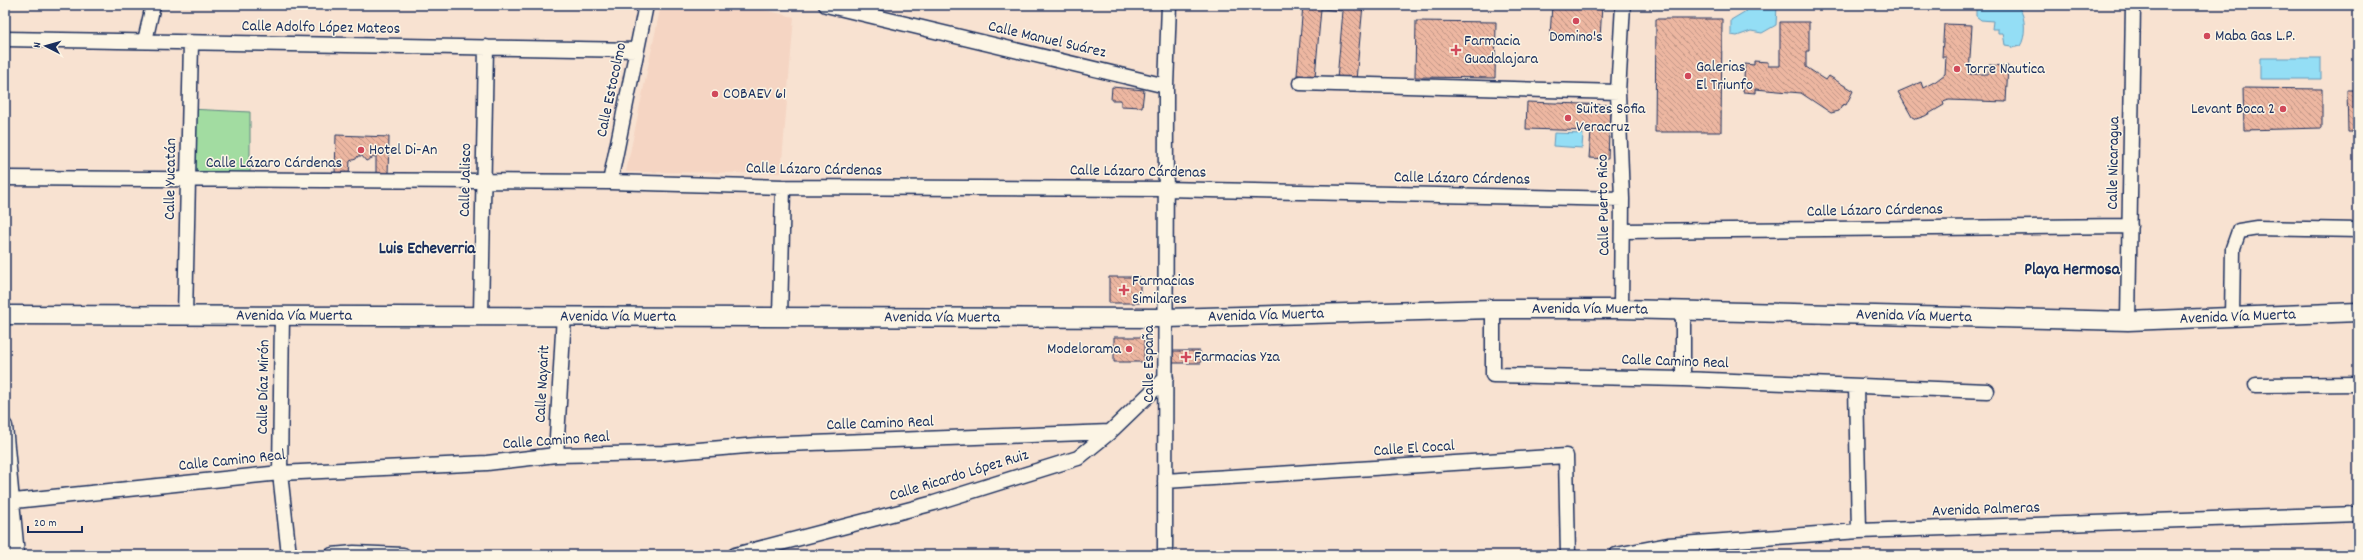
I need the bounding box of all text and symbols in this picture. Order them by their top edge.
street label: Calle Adolfo López Mateos [241,15,401,41]
street label: Calle Manuel Suárez [986,15,1108,65]
marker: Domino's [1571,16,1581,26]
place label: Maba Gas L.P. [2215,25,2295,48]
north arrow [26,26,66,66]
place label: Domino's [1549,26,1603,49]
place label: Farmacia Guadalajara [1464,30,1538,71]
marker: Maba Gas L.P. [2202,31,2212,41]
text: N [30,41,46,49]
street label: Calle Estocolmo [591,41,633,139]
marker: Farmacia Guadalajara [1451,45,1461,55]
place label: Galerias El Triunfo [1696,56,1753,97]
place label: Torre Nautica [1965,58,2045,81]
marker: Torre Nautica [1952,64,1962,74]
marker: Galerias El Triunfo [1683,71,1693,81]
place label: COBAEV 61 [723,83,786,106]
marker: COBAEV 61 [710,89,720,99]
place label: Suites Sofia Veracruz [1576,98,1646,139]
place label: Levant Boca 2 [2191,98,2275,121]
marker: Levant Boca 2 [2278,104,2288,114]
marker: Suites Sofia Veracruz [1563,113,1573,123]
street label: Calle Nicaragua [2102,116,2126,210]
street label: Calle Yucatán [159,138,183,220]
place label: Hotel Di-An [369,139,438,162]
street label: Calle Jalisco [454,143,478,217]
marker: Hotel Di-An [356,145,366,155]
street label: Calle Lázaro Cárdenas [206,152,343,175]
street label: Calle Puerto Rico [1592,154,1616,256]
street label: Calle Lázaro Cárdenas [746,157,883,183]
street label: Calle Lázaro Cárdenas [1070,159,1207,185]
street label: Calle Lázaro Cárdenas [1394,166,1531,192]
street label: Calle Lázaro Cárdenas [1807,198,1944,224]
district label: Luis Echeverria [379,238,476,262]
district label: Playa Hermosa [2024,259,2121,283]
place label: Farmacias Similares [1132,270,1195,311]
marker: Farmacias Similares [1119,285,1129,295]
street label: Avenida Vía Muerta [1532,298,1649,321]
street label: Avenida Vía Muerta [1208,302,1325,328]
street label: Avenida Vía Muerta [1855,303,1973,329]
street label: Avenida Vía Muerta [2179,303,2297,330]
street label: Avenida Vía Muerta [236,304,353,327]
street label: Avenida Vía Muerta [560,305,677,328]
street label: Avenida Vía Muerta [884,306,1001,329]
street label: Calle España [1138,325,1161,403]
place label: Modelorama [1047,338,1121,361]
street label: Calle Díaz Mirón [252,339,276,435]
street label: Calle Nayarit [529,344,557,423]
marker: Modelorama [1124,344,1134,354]
place label: Farmacias Yza [1194,346,1280,369]
street label: Calle Camino Real [1621,349,1729,375]
marker: Farmacias Yza [1181,352,1191,362]
street label: Calle Camino Real [826,411,934,437]
street label: Calle Camino Real [502,426,611,456]
street label: Calle El Cocal [1373,435,1456,463]
street label: Calle Camino Real [177,444,287,478]
street label: Calle Ricardo López Ruiz [887,444,1031,508]
street label: Avenida Palmeras [1932,497,2041,523]
scale bar [28,508,82,534]
text: 20 m [34,515,57,532]

